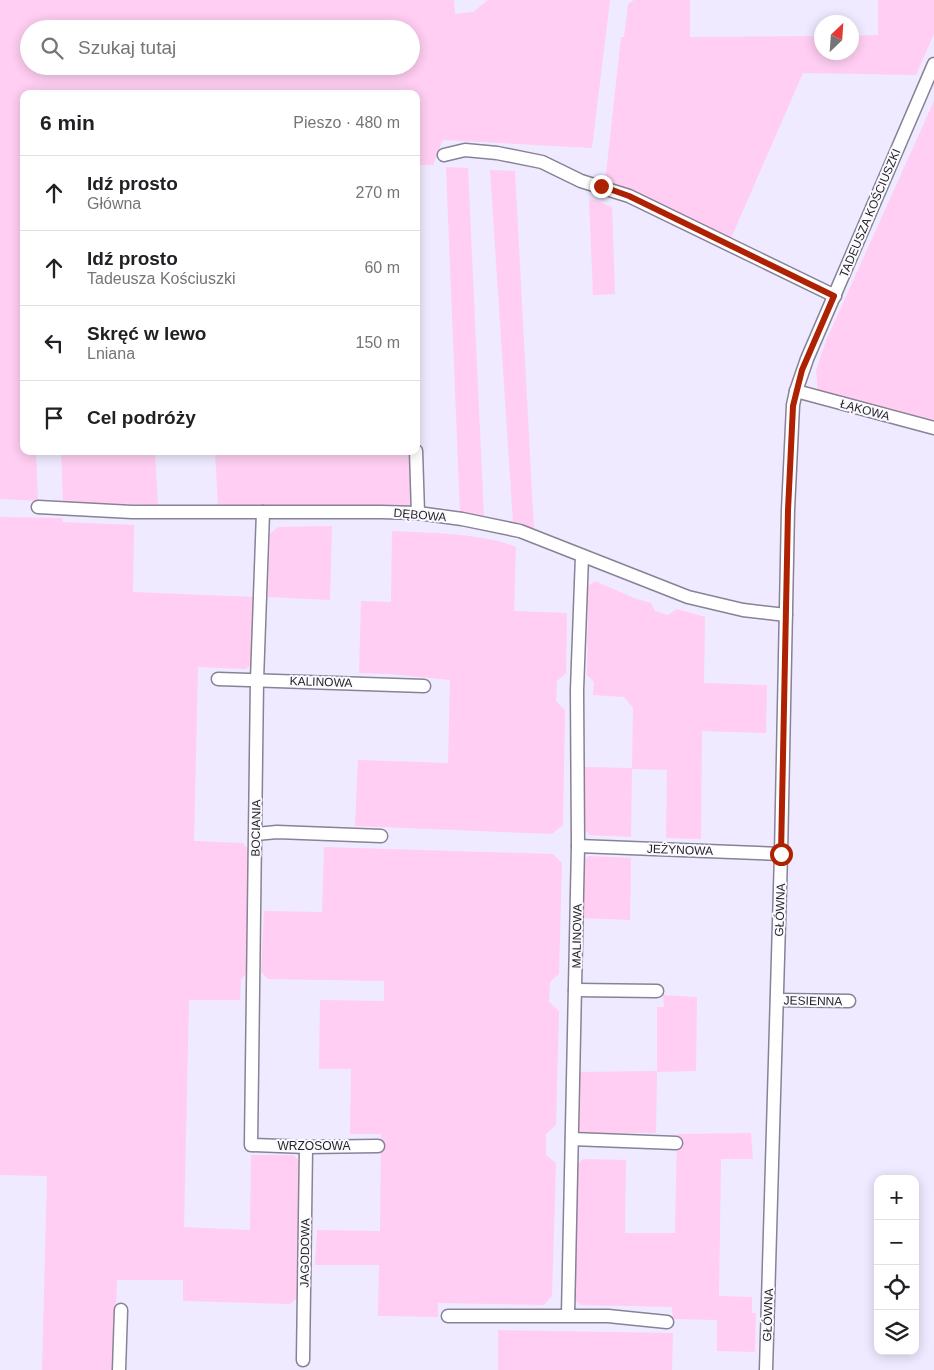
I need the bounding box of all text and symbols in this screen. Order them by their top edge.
north arrow [814,15,859,60]
search box [20,20,420,75]
icon: search [38,34,66,62]
text: Szukaj tutaj [78,37,176,58]
text: 6 min [40,111,95,134]
text: Pieszo · 480 m [293,114,400,131]
street label: TADEUSZA KOŚCIUSZKI [836,146,903,279]
text: Idź prosto [87,173,178,194]
route end [590,175,613,198]
icon: ahead [40,179,68,207]
text: 270 m [356,184,400,201]
text: Główna [87,195,141,212]
text: Idź prosto [87,248,178,269]
icon: ahead [40,254,68,282]
text: 60 m [364,259,400,276]
text: Tadeusza Kościuszki [87,270,236,287]
text: Skręć w lewo [87,323,206,344]
icon: left [40,329,68,357]
text: 150 m [356,334,400,351]
text: Lniana [87,345,135,362]
street label: ŁĄKOWA [839,397,891,423]
icon: arrive [40,404,68,432]
text: Cel podróży [87,407,196,428]
street label: DĘBOWA [393,506,447,524]
street label: KALINOWA [289,674,353,690]
street label: BOCIANIA [249,799,263,857]
street label: JEŻYNOWA [647,842,713,858]
route start [770,843,793,866]
street label: GŁÓWNA [771,883,788,937]
street label: MALINOWA [569,903,585,969]
street label: JESIENNA [784,993,842,1009]
street label: WRZOSOWA [278,1139,350,1153]
map controls [874,1175,919,1355]
button: + [874,1175,919,1220]
street label: JAGODOWA [297,1218,313,1288]
button: − [874,1220,919,1265]
button: locate [874,1265,919,1310]
street label: GŁÓWNA [759,1288,776,1342]
button: layers [874,1310,919,1355]

